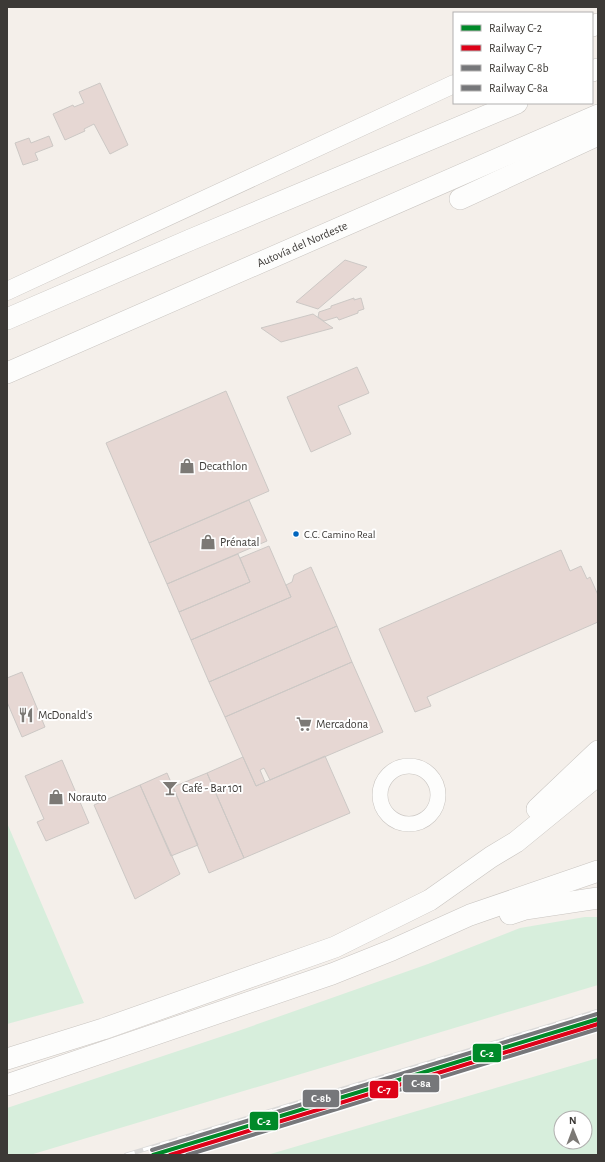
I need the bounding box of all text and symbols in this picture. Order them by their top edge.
legend [453,12,593,104]
text: Railway C-2 [489,22,543,35]
text: Railway C-7 [489,42,542,55]
text: Railway C-8b [489,62,549,75]
text: Railway C-8a [489,82,548,95]
street label: Autovía del Nordeste [255,219,349,269]
shop icon: Decathlon [178,457,196,475]
place label: Decathlon [199,460,247,472]
marker: C.C. Camino Real [291,529,301,539]
place label: C.C. Camino Real [304,529,375,540]
shop icon: Prénatal [199,533,217,551]
place label: Prénatal [220,536,260,548]
restaurant icon: McDonald's [17,706,35,724]
place label: McDonald's [38,709,92,721]
supermarket icon: Mercadona [295,715,313,733]
place label: Mercadona [316,718,369,730]
bar icon: Café - Bar 101 [161,779,179,797]
place label: Café - Bar 101 [182,782,243,794]
shop icon: Norauto [47,788,65,806]
place label: Norauto [68,791,107,803]
line badge: C-2 [472,1043,502,1063]
text: C-2 [480,1048,494,1059]
line badge: C-8a [402,1074,440,1093]
text: C-8a [411,1078,431,1089]
line badge: C-7 [369,1080,399,1099]
text: C-7 [377,1084,391,1095]
line badge: C-8b [302,1089,340,1108]
text: C-8b [311,1093,331,1104]
north arrow [553,1110,593,1150]
line badge: C-2 [249,1111,279,1131]
text: N [569,1115,577,1126]
text: C-2 [257,1116,271,1127]

